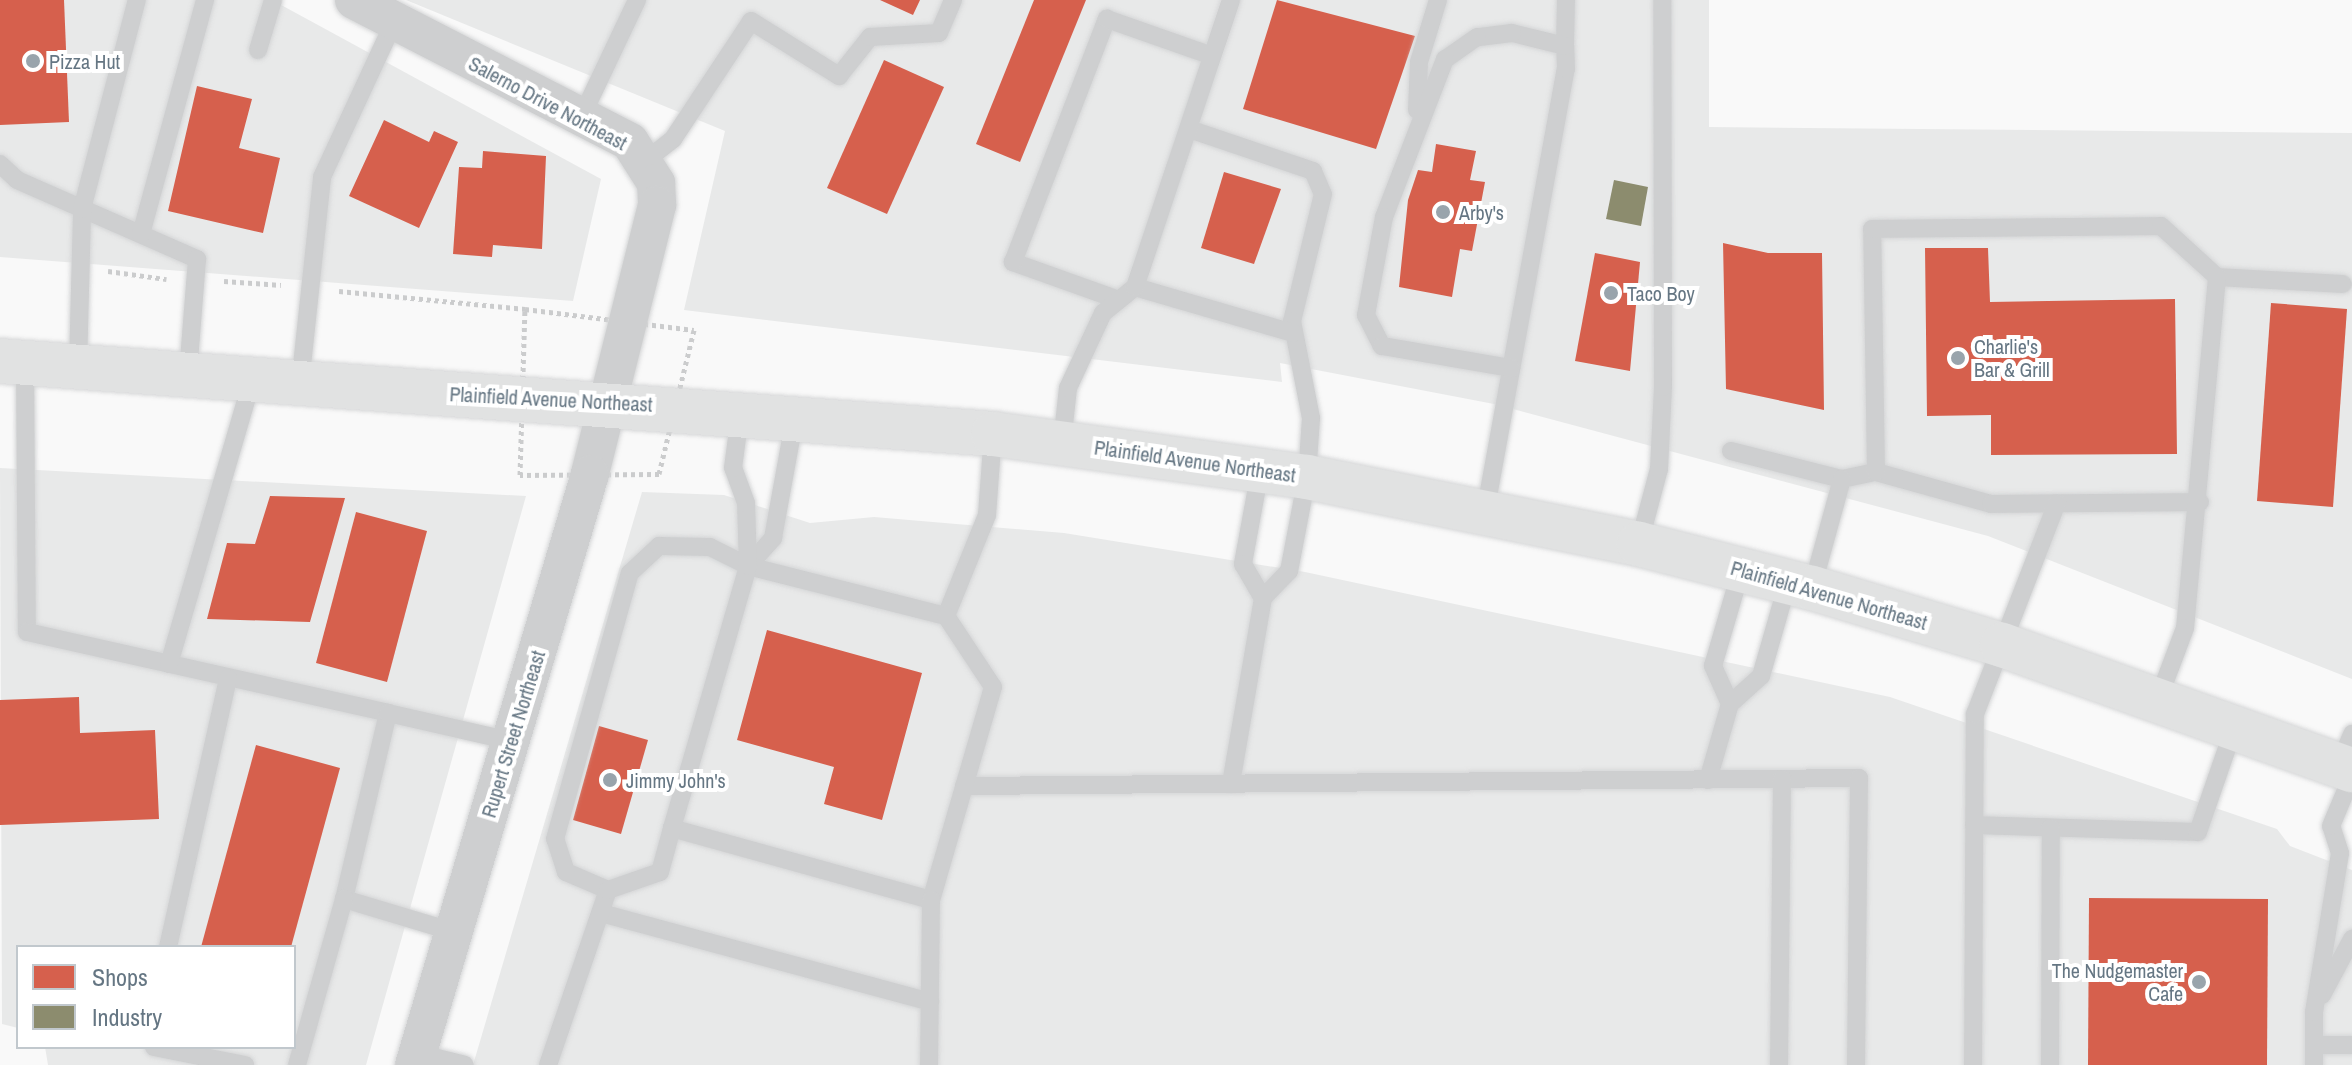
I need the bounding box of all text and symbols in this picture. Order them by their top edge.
place label: Pizza Hut [49,49,120,73]
street label: Salerno Drive Northeast [465,51,631,155]
marker: Pizza Hut [24,52,42,70]
place label: Arby's [1459,200,1504,224]
marker: Arby's [1434,203,1452,221]
place label: Taco Boy [1627,281,1695,305]
marker: Taco Boy [1602,284,1620,302]
place label: Charlie's Bar & Grill [1974,334,2050,381]
marker: Charlie's Bar & Grill [1949,349,1967,367]
street label: Plainfield Avenue Northeast [449,382,653,416]
street label: Plainfield Avenue Northeast [1092,435,1298,487]
street label: Plainfield Avenue Northeast [1728,555,1930,635]
street label: Rupert Street Northeast [476,648,550,820]
place label: Jimmy John's [626,768,726,792]
marker: Jimmy John's [601,771,619,789]
legend [16,945,296,1049]
place label: The Nudgemaster Cafe [2052,958,2183,1005]
text: Shops [92,961,148,993]
marker: The Nudgemaster Cafe [2190,973,2208,991]
text: Industry [92,1001,162,1033]

